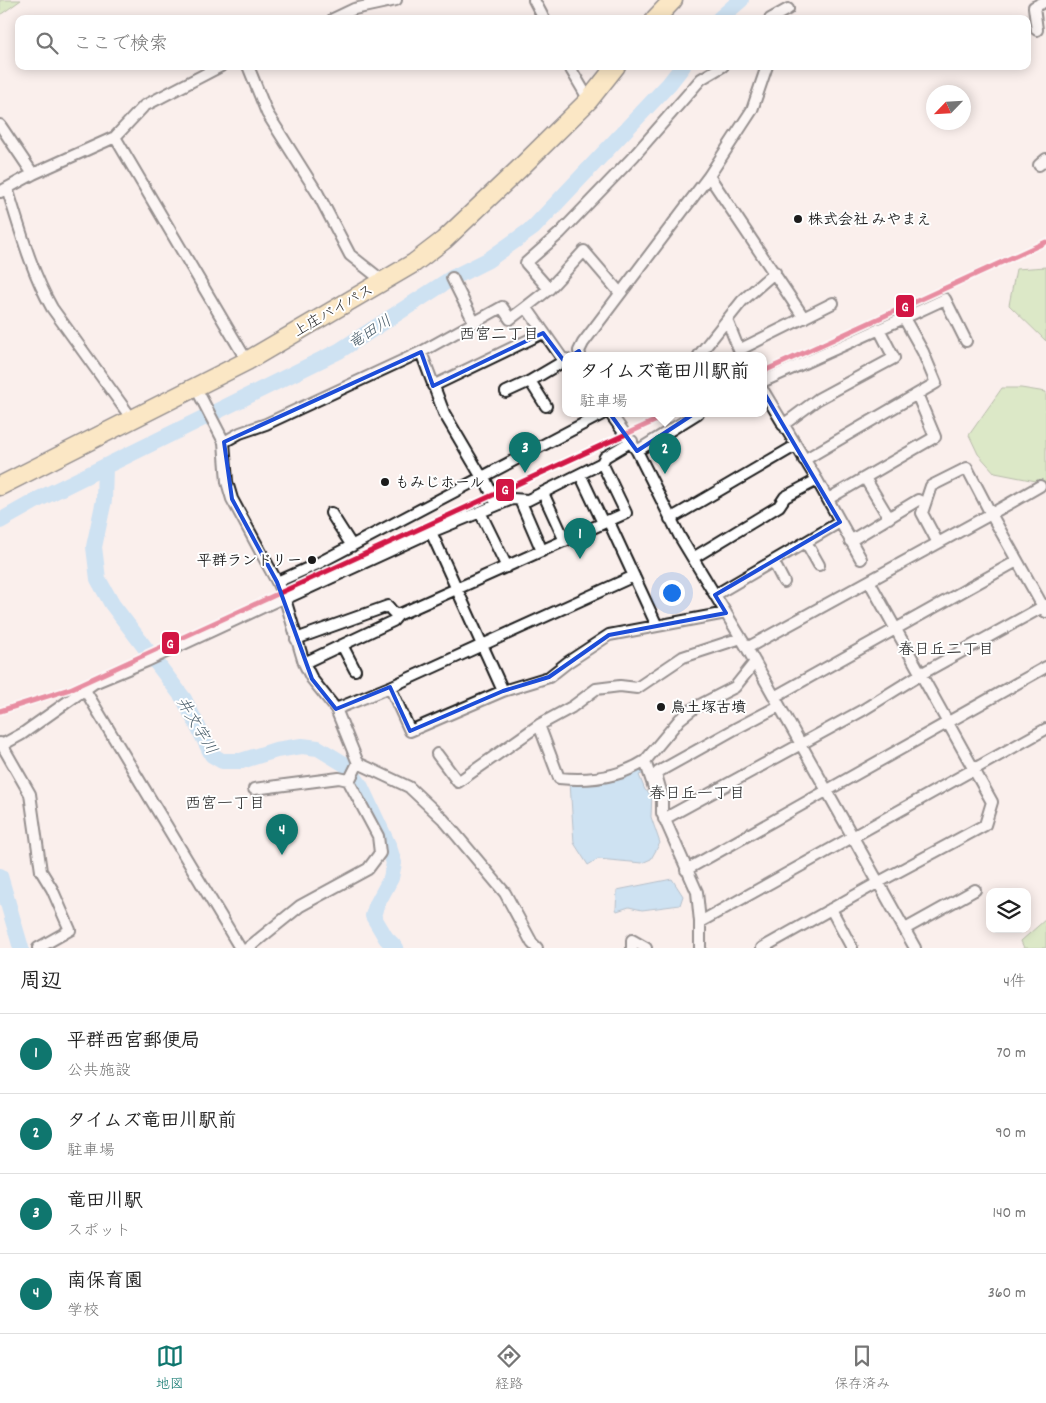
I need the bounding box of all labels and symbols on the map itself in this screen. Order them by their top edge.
north arrow [926,85,971,130]
place label: 株式会社 みやまえ [808,210,931,232]
marker: 株式会社 みやまえ [792,213,804,225]
street label: 上庄バイパス [290,280,378,344]
line badge: G [895,294,915,318]
text: G [901,298,909,318]
water label: 竜田川 [344,310,397,356]
district label: 西宮二丁目 [459,324,539,347]
pin: 3 [509,432,541,473]
pin: 2 [649,433,681,474]
place label: もみじホール [395,473,484,495]
marker: もみじホール [379,476,391,488]
line badge: G [495,478,515,502]
text: G [501,481,509,501]
pin: 1 [564,518,596,559]
place label: 平群ランドリー [197,551,302,573]
marker: 平群ランドリー [306,554,318,566]
your location [659,580,685,606]
line badge: G [161,631,180,655]
text: G [166,635,174,655]
district label: 春日丘二丁目 [898,639,994,662]
water label: 井文字川 [170,693,222,760]
place label: 鳥土塚古墳 [671,698,746,720]
marker: 鳥土塚古墳 [655,701,667,713]
district label: 春日丘一丁目 [649,783,745,806]
district label: 西宮一丁目 [185,793,265,816]
pin: 4 [266,814,298,855]

